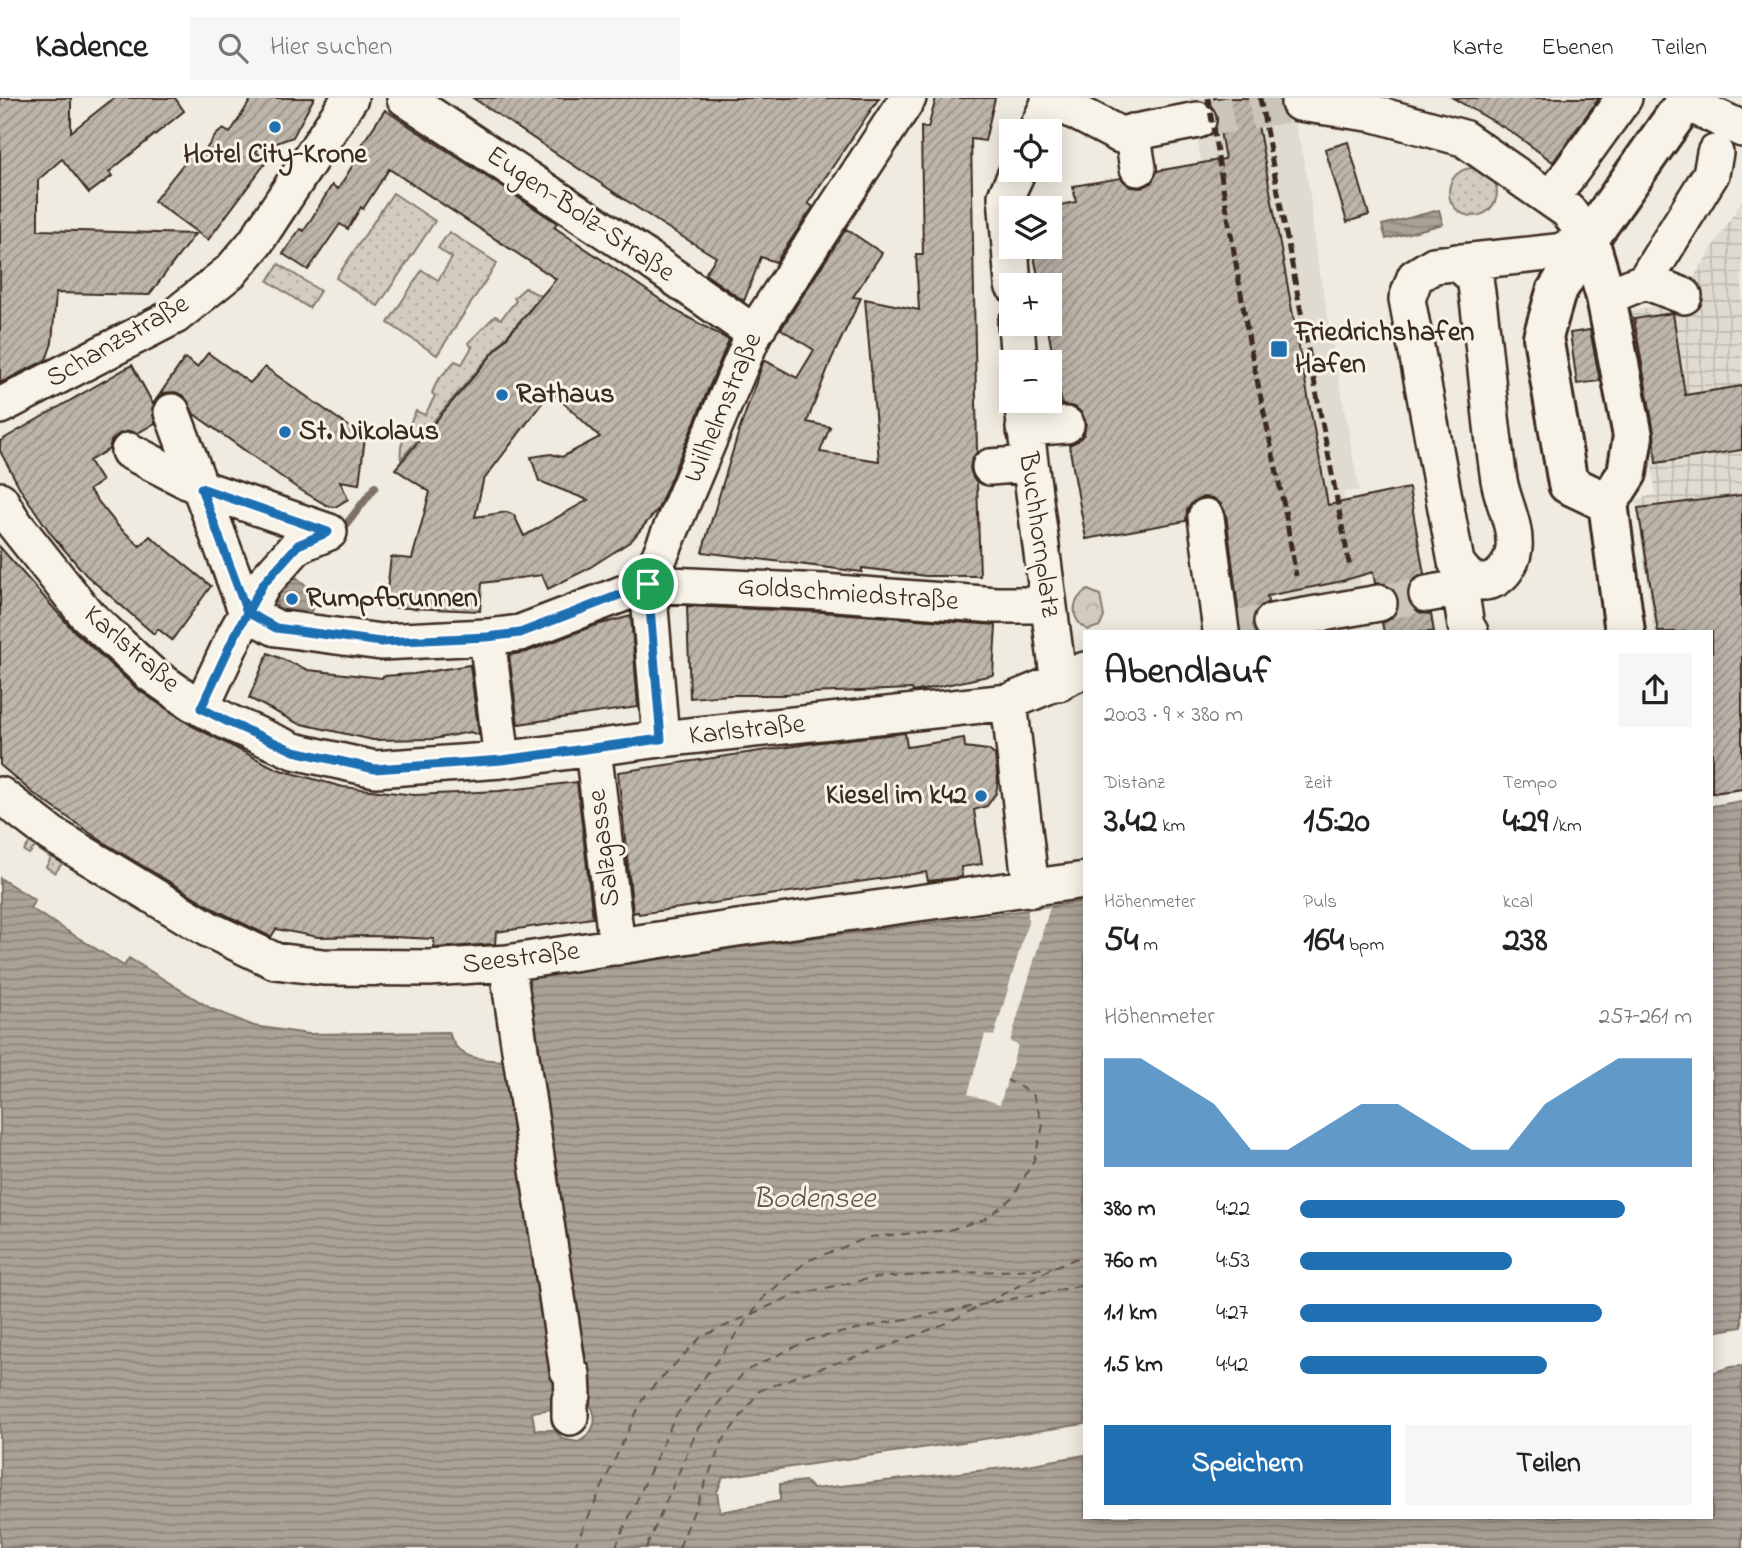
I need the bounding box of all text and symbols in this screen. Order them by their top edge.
search box [190,17,680,80]
text: Kadence [35,24,148,72]
icon: search [214,29,252,67]
text: Hier suchen [270,29,392,67]
text: Karte [1452,31,1503,66]
text: Ebenen [1541,31,1614,66]
text: Teilen [1652,31,1707,66]
marker: Hotel City-Krone [267,119,283,135]
map controls [999,119,1062,413]
button: locate [999,119,1062,182]
place label: Hotel City-Krone [183,135,368,176]
street label: Eugen-Bolz-Straße [477,136,683,294]
button: layers [999,196,1062,259]
button: + [999,273,1062,336]
street label: Schanzstraße [39,284,197,400]
place label: Friedrichshafen Hafen [1293,313,1475,386]
street label: Wilhelmstraße [674,326,774,490]
marker: Friedrichshafen Hafen [1269,339,1289,359]
button: − [999,350,1062,413]
place label: Rathaus [516,375,615,416]
marker: Rathaus [494,387,510,403]
place label: St. Nikolaus [299,412,439,453]
marker: St. Nikolaus [277,424,293,440]
street label: Buchhornplatz [1006,449,1070,620]
pin [618,554,678,614]
icon: arrive [629,565,667,603]
street label: Goldschmiedstraße [736,567,960,623]
place label: Rumpfbrunnen [306,579,478,620]
marker: Rumpfbrunnen [284,591,300,607]
street label: Karlstraße [74,596,189,704]
text: Abendlauf [1104,645,1271,701]
button: share [1618,653,1692,727]
text: 20:03 · 9 × 380 m [1104,699,1243,732]
street label: Karlstraße [687,704,808,757]
text: Distanz [1104,770,1165,797]
text: Zeit [1303,770,1332,797]
text: Tempo [1503,770,1557,797]
place label: Kiesel im k42 [826,776,967,817]
street label: Salzgasse [577,786,633,909]
marker: Kiesel im k42 [973,788,989,804]
text: 3.42 [1104,797,1157,848]
text: 15:20 [1303,797,1370,848]
text: 4:29 [1503,797,1548,848]
text: km [1157,813,1185,840]
text: /km [1548,813,1582,840]
text: Höhenmeter [1104,889,1195,916]
text: Puls [1303,889,1337,916]
text: kcal [1503,889,1533,916]
text: 54 [1104,916,1138,967]
text: 164 [1303,916,1344,967]
text: 238 [1503,916,1548,967]
street label: Seestraße [460,931,582,987]
text: m [1138,932,1158,959]
text: bpm [1344,932,1384,959]
text: Höhenmeter [1104,1001,1215,1034]
text: 257–261 m [1599,1001,1692,1034]
water label: Bodensee [752,1178,877,1222]
text: 380 m [1104,1193,1156,1226]
text: 4:22 [1216,1193,1250,1226]
text: 760 m [1104,1245,1157,1278]
text: 4:53 [1216,1245,1250,1278]
text: 1.1 km [1104,1297,1157,1330]
text: 4:27 [1216,1297,1248,1330]
text: 1.5 km [1104,1349,1163,1382]
text: 4:42 [1216,1349,1248,1382]
button: Speichern [1104,1425,1391,1505]
button: Teilen [1405,1425,1692,1505]

